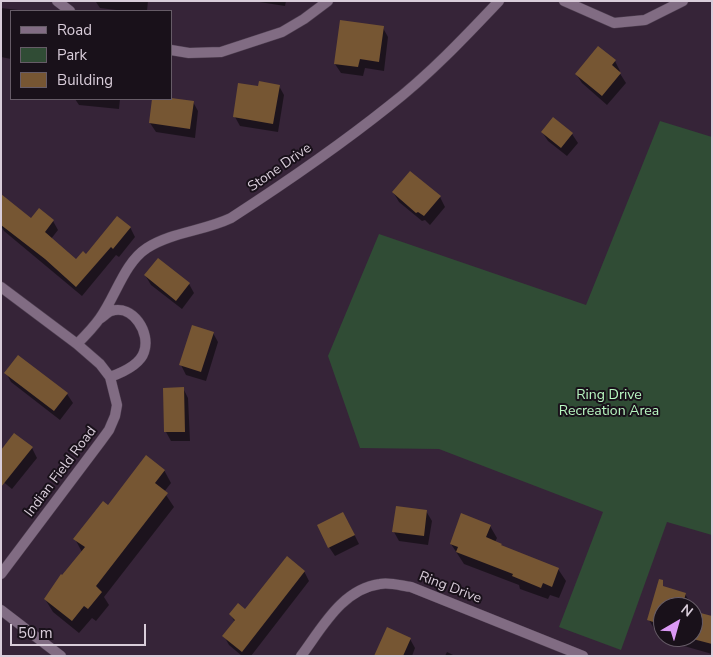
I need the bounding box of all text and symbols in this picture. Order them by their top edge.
legend [10,10,172,100]
text: Road [57,20,92,40]
text: Park [57,45,87,65]
text: Building [57,70,113,90]
street label: Stone Drive [245,140,315,196]
park label: Ring Drive Recreation Area [559,388,659,421]
street label: Indian Field Road [22,424,100,520]
street label: Ring Drive [416,568,484,608]
north arrow [653,597,703,647]
text: N [677,600,697,621]
scale bar [12,614,149,646]
text: 50 m [18,623,53,643]

